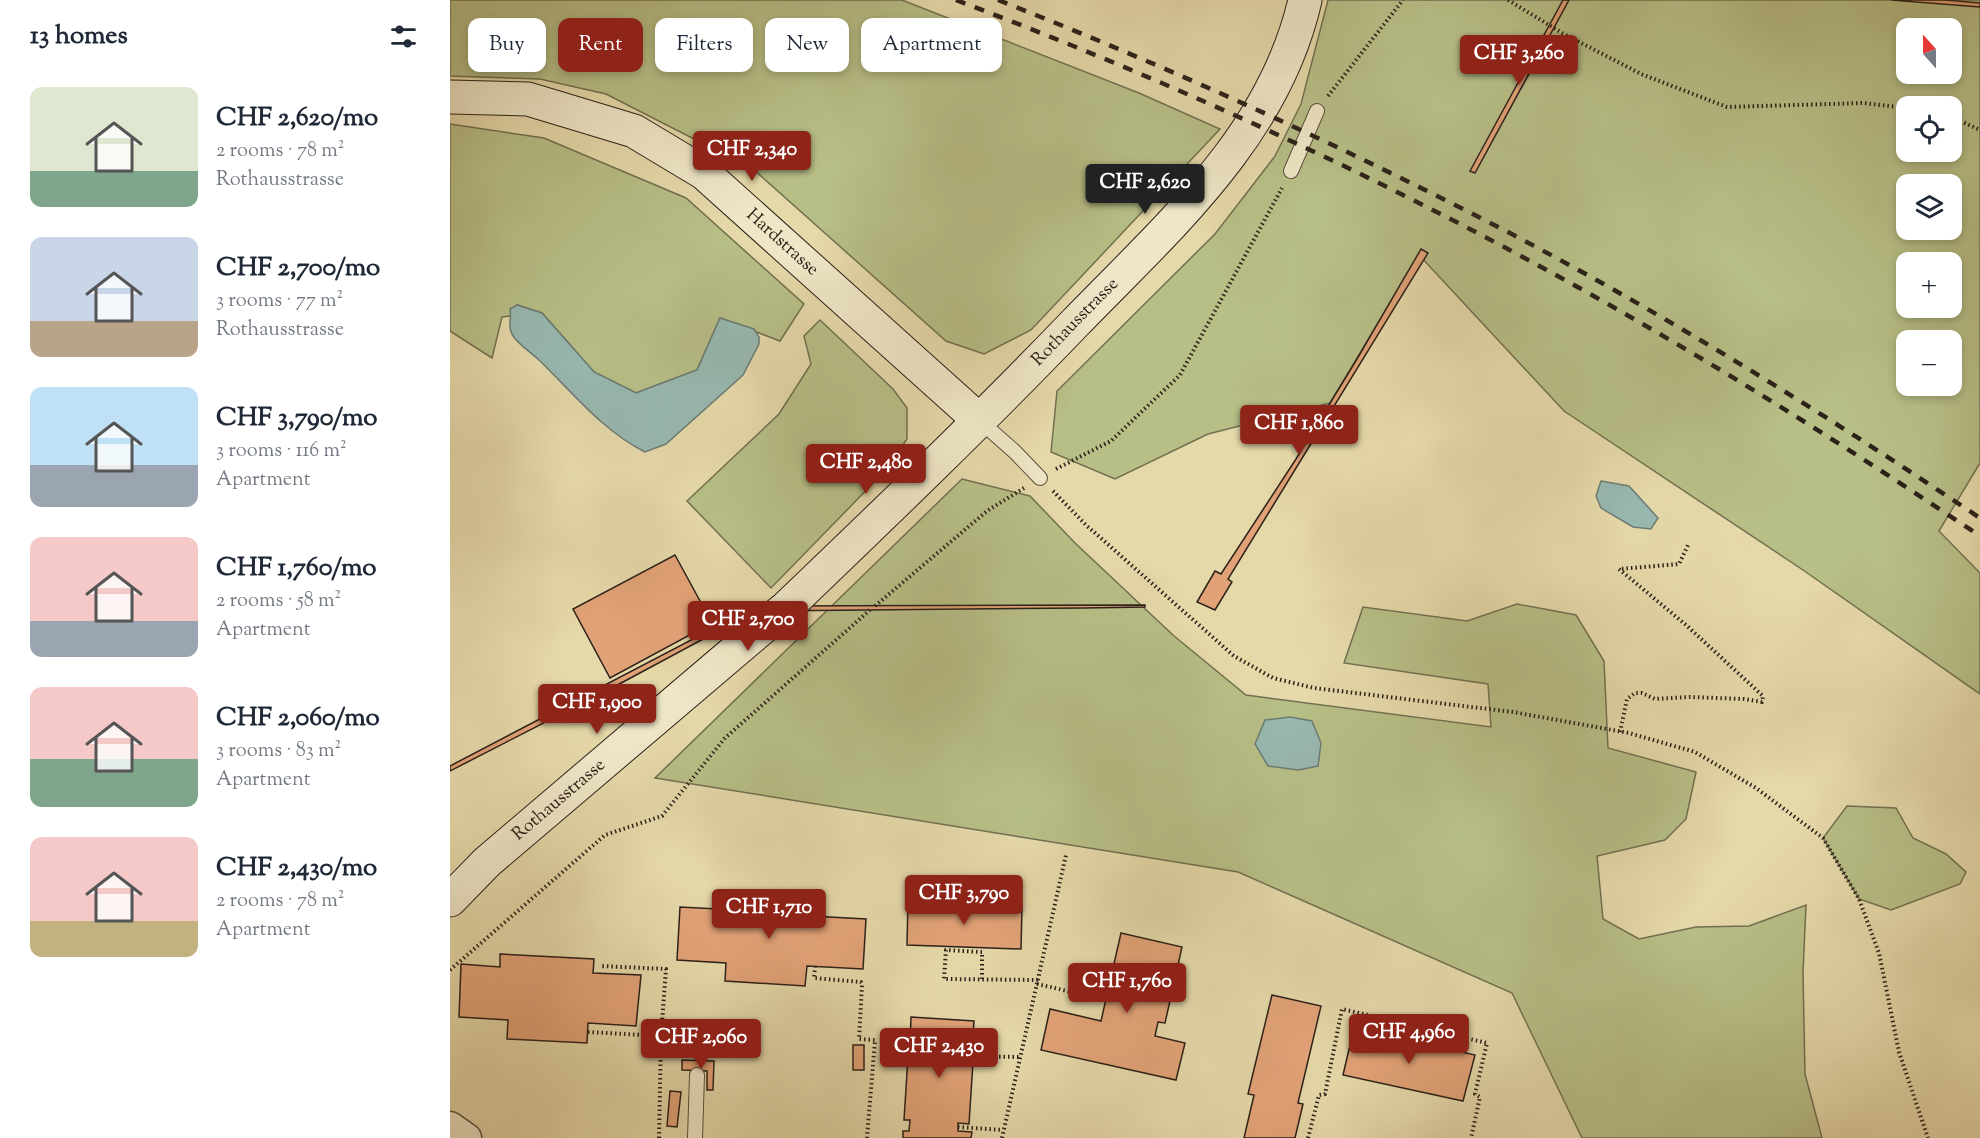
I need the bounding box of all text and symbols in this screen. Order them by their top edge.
text: 13 homes [30,18,128,55]
chip: Buy [468,18,546,72]
chip: Rent [558,18,643,72]
chip: Filters [655,18,753,72]
chip: New [765,18,849,72]
chip: Apartment [861,18,1002,72]
north arrow [1896,18,1962,84]
map controls [1896,18,1962,396]
icon: filters [387,20,420,53]
pin: CHF 3,260 [1450,35,1588,86]
text: CHF 3,260 [1474,40,1564,69]
button: locate [1896,96,1962,162]
text: CHF 2,620/mo [216,100,378,137]
icon: home [78,111,150,183]
pin: CHF 2,340 [683,131,821,182]
text: CHF 2,340 [707,136,797,165]
text: 2 rooms · 78 m² [216,137,345,166]
pin: CHF 2,620 [1076,164,1214,215]
text: Rothausstrasse [216,166,344,195]
text: CHF 2,620 [1100,169,1190,198]
button: layers [1896,174,1962,240]
street label: Hardstrasse [740,203,824,283]
text: CHF 2,700/mo [216,250,380,287]
button: + [1896,252,1962,318]
icon: home [78,261,150,333]
street label: Rothausstrasse [1026,272,1125,373]
text: 3 rooms · 77 m² [216,287,343,316]
text: Rothausstrasse [216,316,344,345]
button: − [1896,330,1962,396]
text: CHF 3,790/mo [216,400,377,437]
pin: CHF 1,860 [1230,405,1368,456]
text: CHF 1,860 [1254,410,1344,439]
icon: home [78,411,150,483]
text: 3 rooms · 116 m² [216,437,347,466]
pin: CHF 2,480 [797,444,935,495]
text: CHF 2,480 [820,449,912,478]
text: Apartment [216,466,311,495]
text: CHF 1,760/mo [216,550,377,587]
icon: home [78,561,150,633]
text: 2 rooms · 58 m² [216,587,341,616]
pin: CHF 2,700 [679,601,817,652]
text: CHF 2,700 [702,606,794,635]
text: Apartment [216,616,311,645]
pin: CHF 1,900 [528,684,666,735]
text: CHF 1,900 [552,689,642,718]
text: CHF 2,060/mo [216,700,380,737]
icon: home [78,711,150,783]
text: 3 rooms · 83 m² [216,737,341,766]
street label: Rothausstrasse [507,753,612,848]
text: Apartment [216,766,311,795]
text: CHF 2,430/mo [216,850,377,887]
icon: home [78,861,150,933]
pin: CHF 3,790 [895,875,1033,926]
text: CHF 3,790 [919,880,1009,909]
text: 2 rooms · 78 m² [216,887,345,916]
pin: CHF 1,710 [700,889,838,940]
text: CHF 1,710 [726,894,812,923]
text: Apartment [216,916,311,945]
pin: CHF 1,760 [1058,963,1196,1014]
text: CHF 1,760 [1082,968,1172,997]
pin: CHF 4,960 [1340,1014,1478,1065]
pin: CHF 2,060 [632,1019,770,1070]
text: CHF 4,960 [1363,1019,1455,1048]
text: CHF 2,060 [655,1024,747,1053]
pin: CHF 2,430 [870,1028,1008,1079]
text: CHF 2,430 [894,1033,984,1062]

